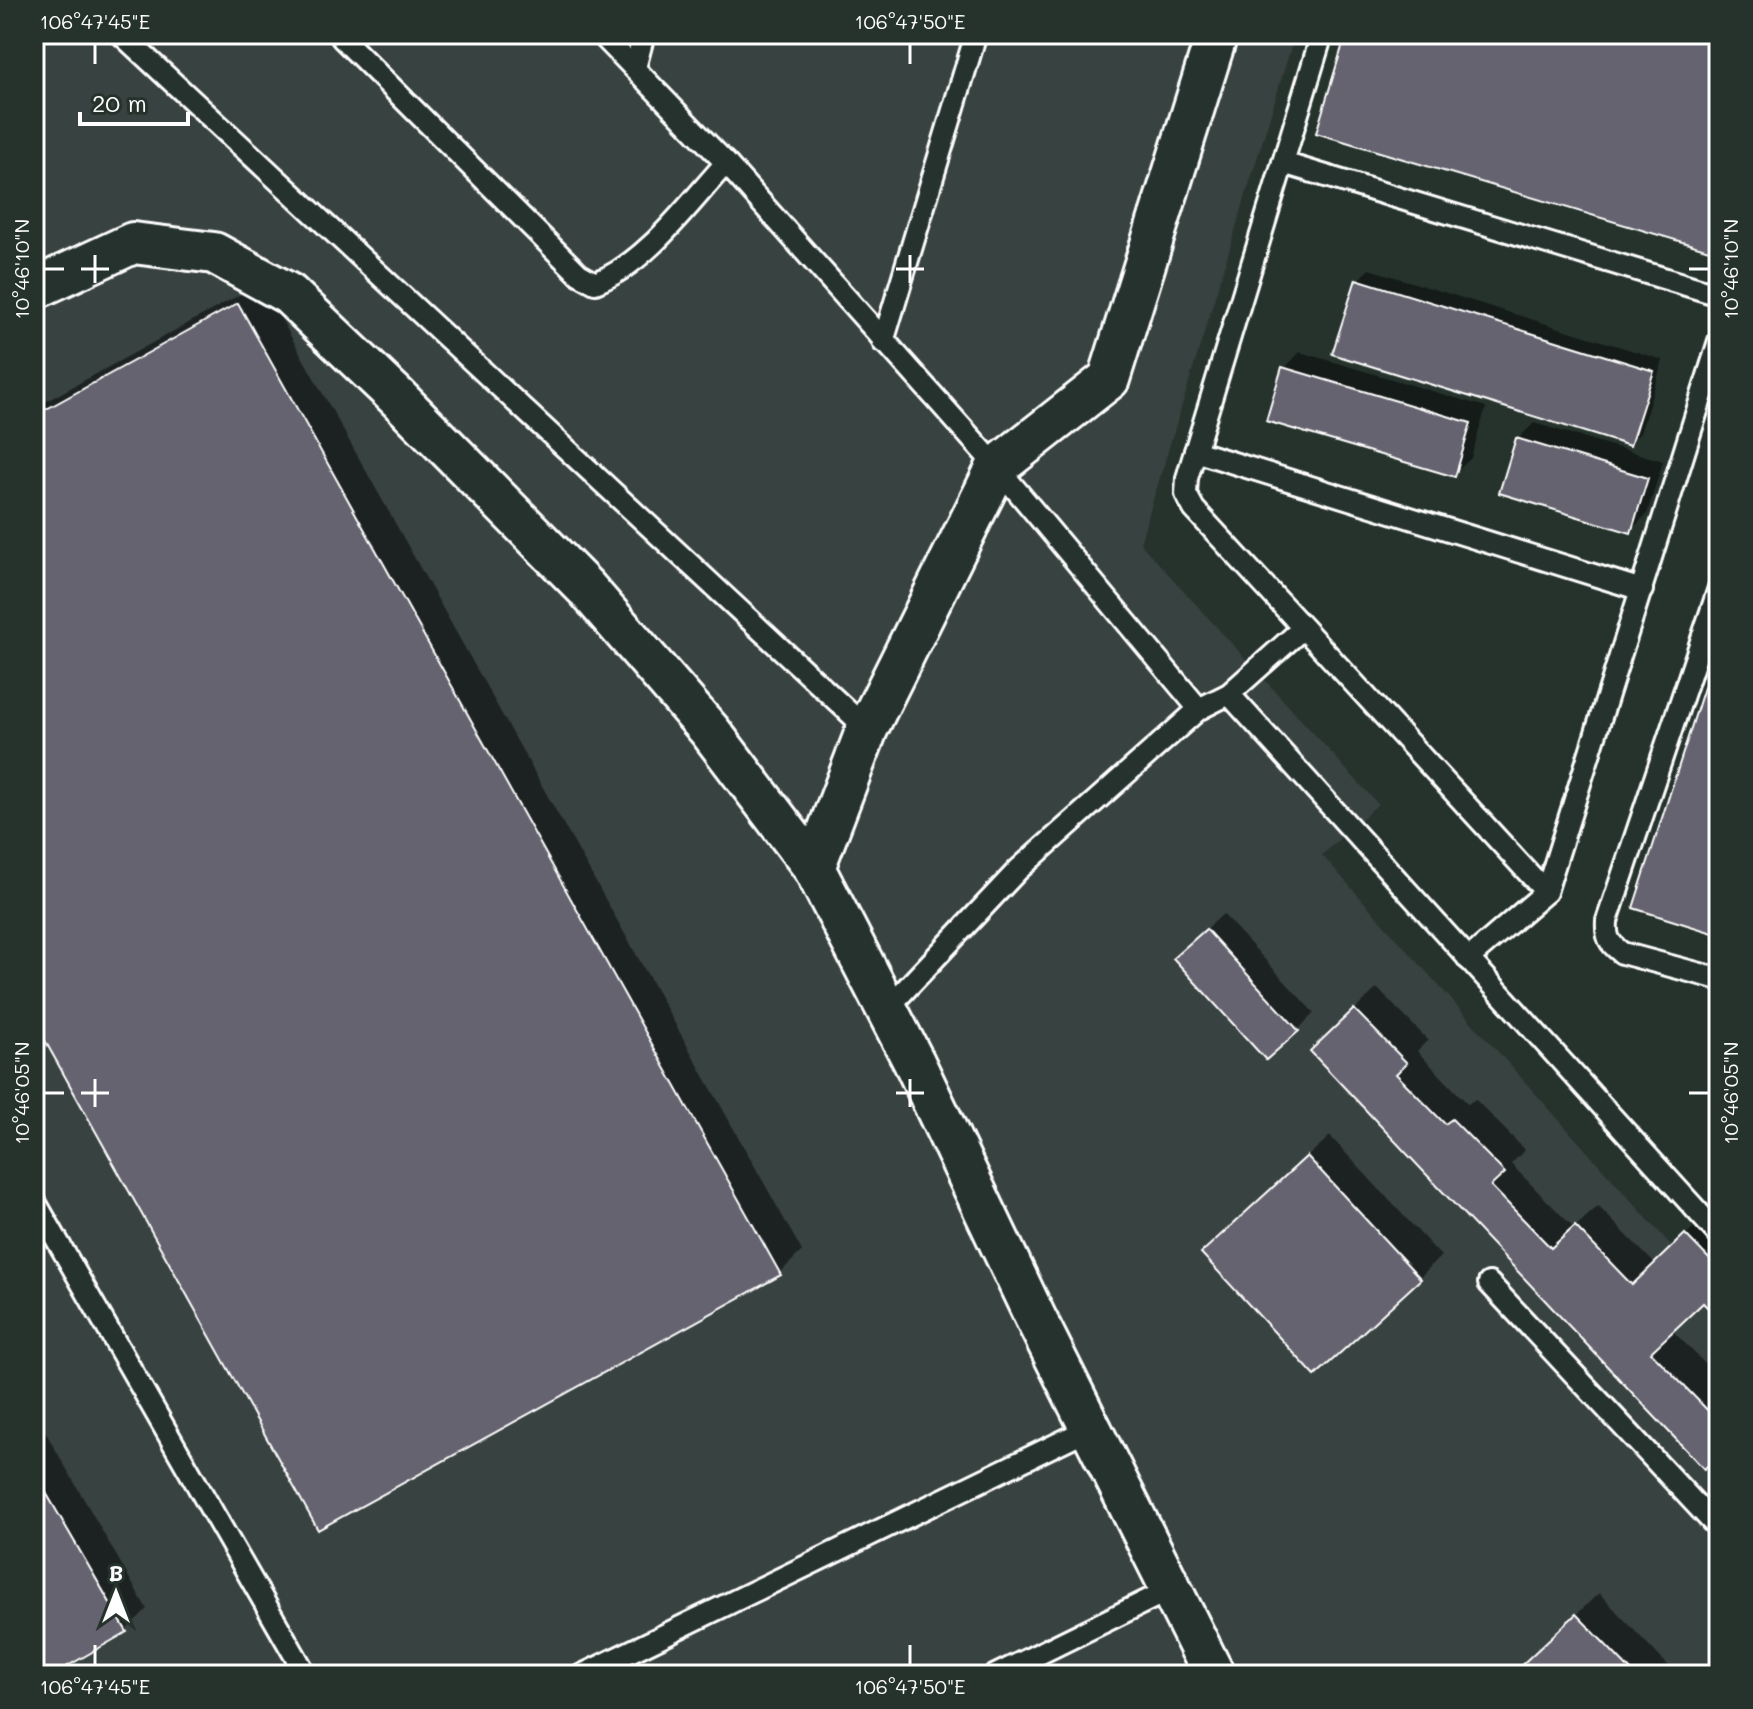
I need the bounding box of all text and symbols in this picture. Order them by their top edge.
text: 106°47'45"E [40,8,150,34]
text: 106°47'50"E [855,8,965,34]
scale bar [80,76,188,126]
text: 20 m [92,87,147,118]
text: 10°46'10"N [8,219,34,319]
text: 10°46'10"N [1717,219,1743,319]
text: 10°46'05"N [8,1041,34,1145]
text: 10°46'05"N [1717,1041,1743,1145]
north arrow [76,1553,156,1633]
text: B [109,1558,123,1587]
text: 106°47'45"E [40,1673,150,1699]
text: 106°47'50"E [855,1673,965,1699]

